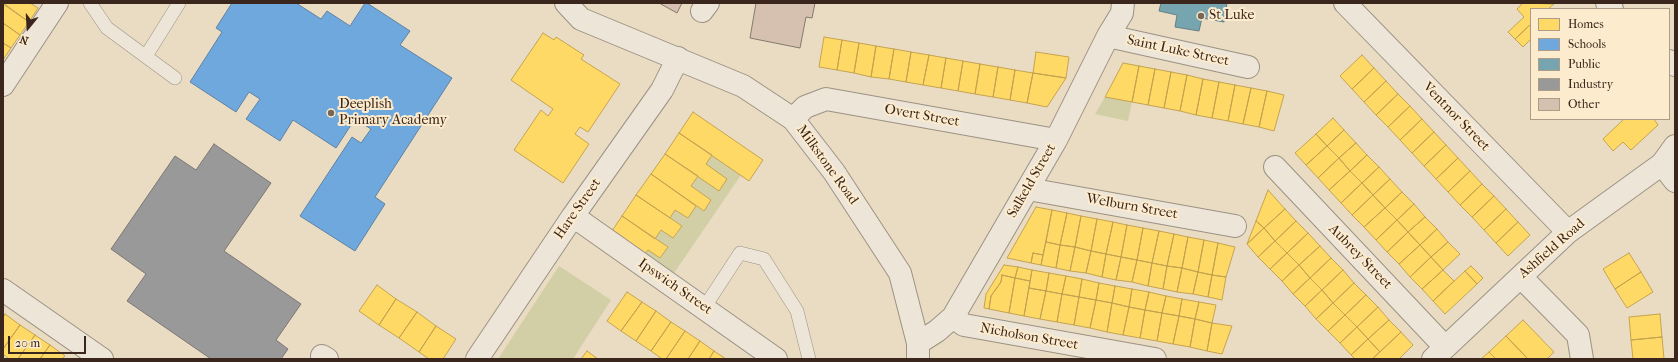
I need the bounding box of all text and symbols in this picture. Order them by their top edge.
north arrow [8,8,48,48]
place label: St Luke [1209,8,1254,24]
legend [1530,8,1670,120]
marker: St Luke [1196,11,1206,21]
text: Homes [1568,17,1604,31]
text: N [18,32,30,47]
street label: Saint Luke Street [1125,32,1231,70]
text: Schools [1568,37,1606,51]
text: Public [1568,57,1600,71]
text: Industry [1568,77,1613,91]
street label: Ventnor Street [1419,79,1493,155]
place label: Deeplish Primary Academy [339,97,447,130]
text: Other [1568,97,1600,111]
street label: Overt Street [883,101,961,131]
marker: Deeplish Primary Academy [326,108,336,118]
street label: Milkstone Road [792,122,862,208]
street label: Salkeld Street [1004,141,1060,221]
street label: Hare Street [551,175,605,243]
street label: Welburn Street [1085,191,1179,223]
street label: Ashfield Road [1515,216,1589,282]
street label: Aubrey Street [1325,221,1395,293]
street label: Ipswich Street [635,255,715,319]
street label: Nicholson Street [979,320,1079,354]
scale bar [10,328,88,354]
text: 20 m [15,336,40,350]

